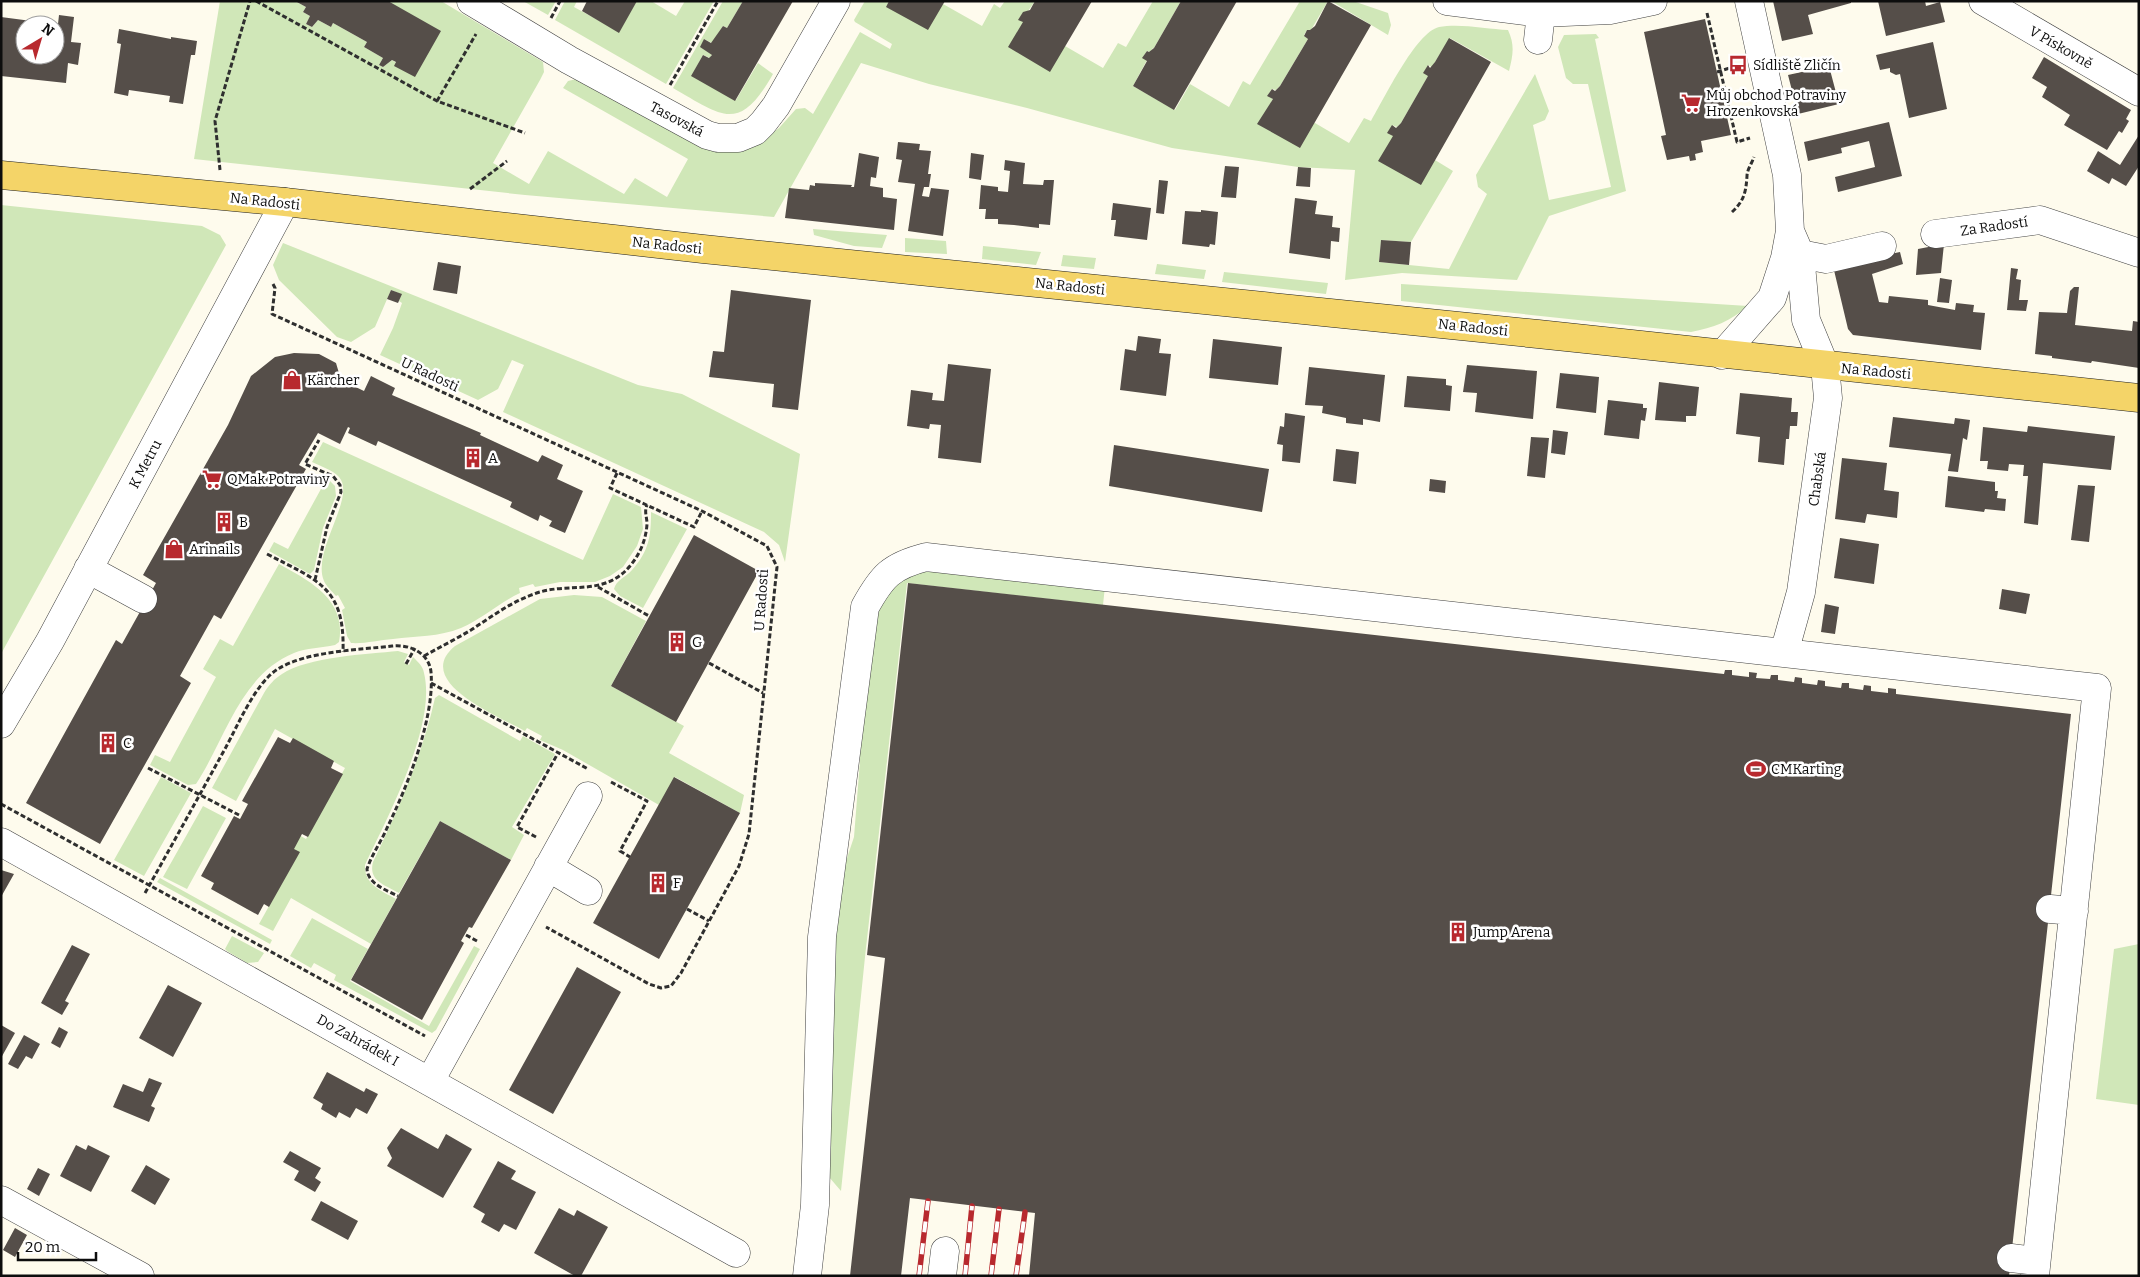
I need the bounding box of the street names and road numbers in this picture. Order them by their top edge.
street label: V Pískovně [2026,22,2096,72]
street label: Tasovská [647,98,707,141]
street label: Na Radosti [229,189,301,214]
street label: Za Radostí [1959,213,2030,240]
street label: Na Radosti [631,233,703,258]
street label: Na Radosti [1034,274,1106,299]
street label: Na Radosti [1437,315,1509,340]
street label: U Radosti [398,354,462,395]
street label: Na Radosti [1840,360,1912,383]
street label: K Metru [126,437,165,491]
street label: Chabská [1805,450,1830,507]
street label: U Radosti [751,568,772,632]
street label: Do Zahrádek I [314,1011,402,1070]

